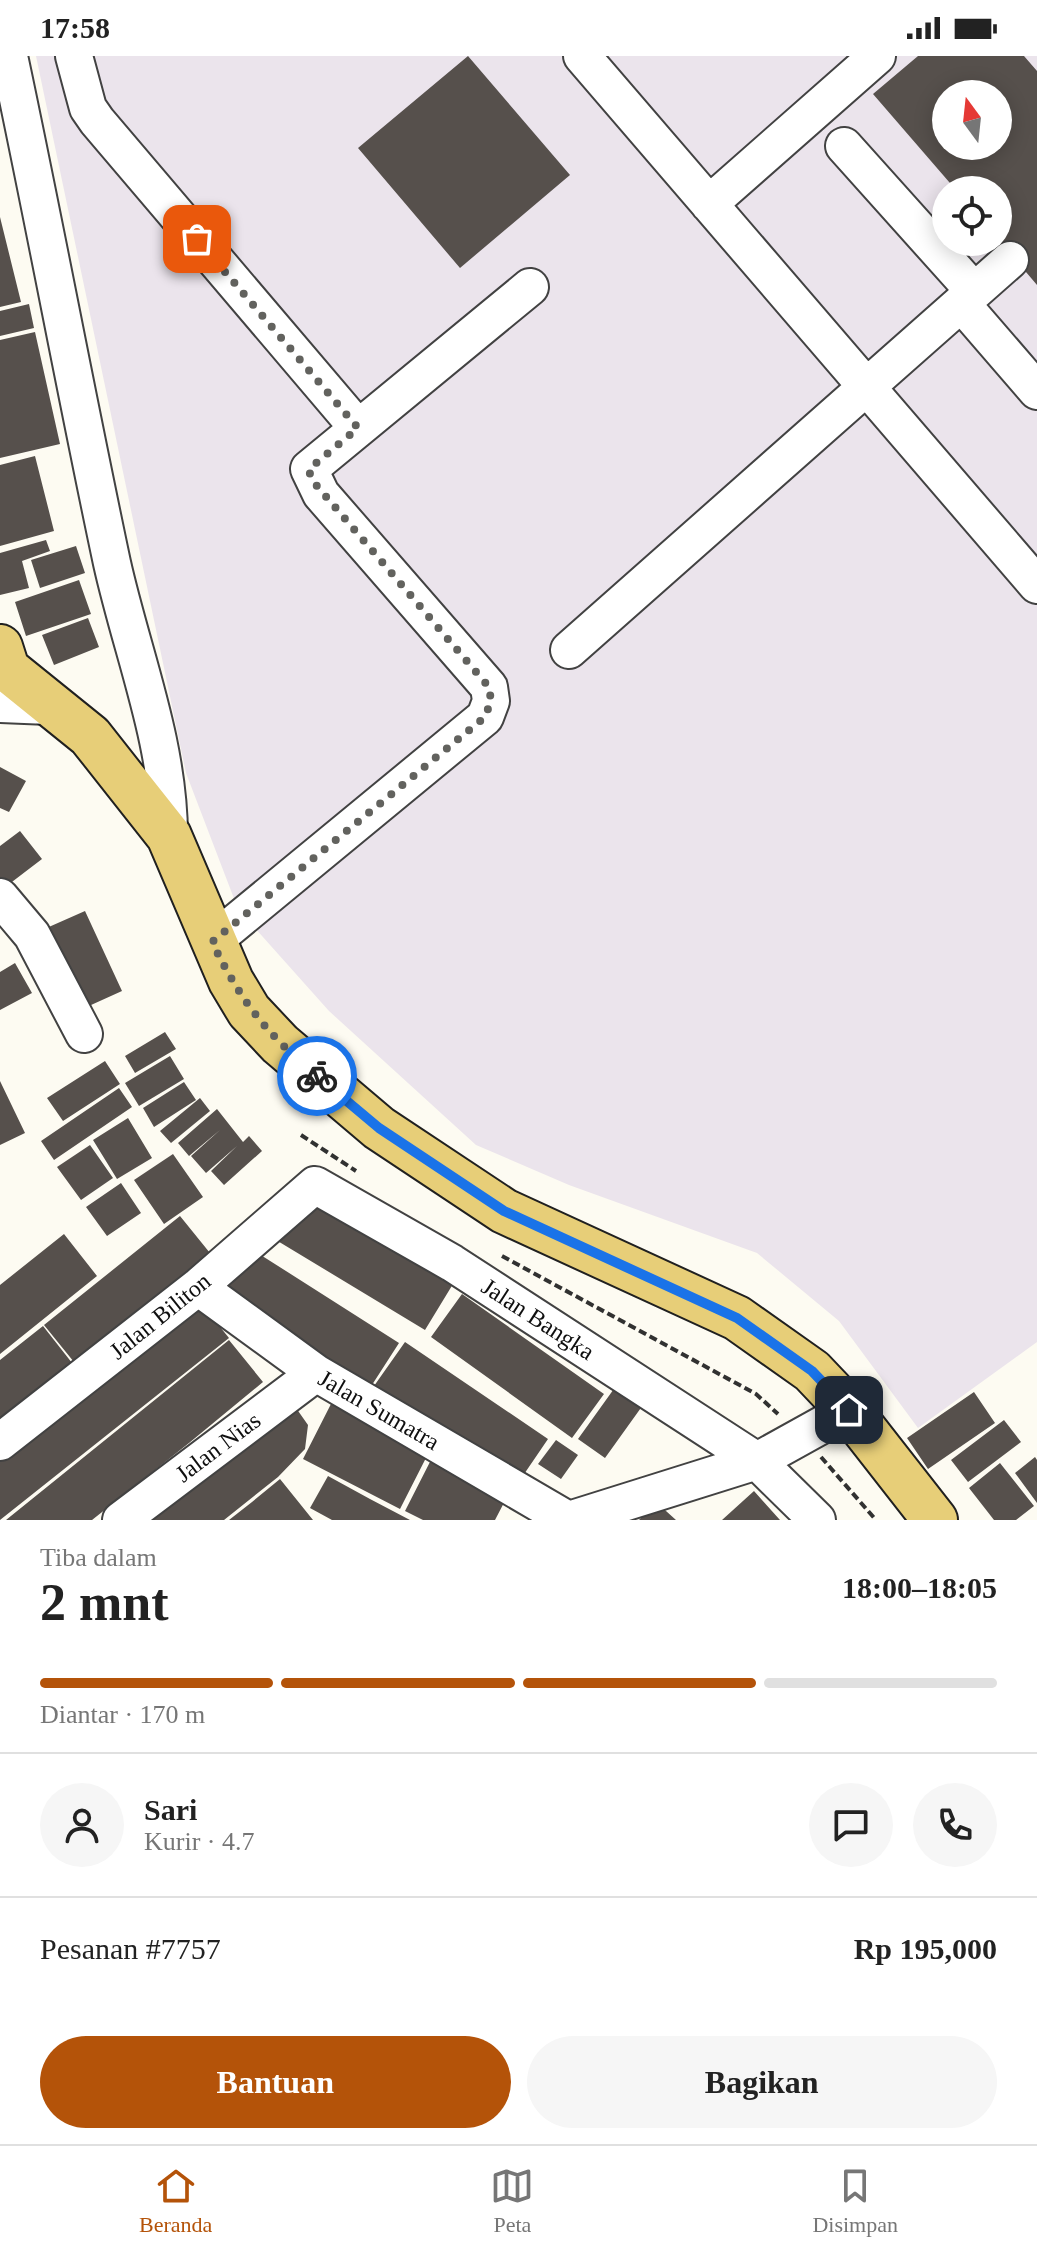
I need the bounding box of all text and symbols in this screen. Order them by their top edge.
text: 17:58 [40,11,110,44]
north arrow [932,80,1012,160]
map controls [932,80,1012,256]
button: locate [932,176,1012,256]
pin [163,205,231,273]
icon: bag [175,217,219,261]
courier [277,1036,357,1116]
icon: bike [295,1054,339,1098]
street label: Jalan Biliton [104,1268,216,1364]
street label: Jalan Bangka [477,1273,599,1365]
street label: Jalan Sumatra [314,1365,444,1455]
pin [815,1376,883,1444]
icon: home [827,1388,871,1432]
street label: Jalan Nias [171,1407,265,1487]
text: Tiba dalam [40,1543,157,1572]
text: 18:00–18:05 [842,1571,997,1604]
text: 2 mnt [40,1574,169,1631]
text: Diantar · 170 m [40,1700,205,1729]
button: person [40,1783,124,1867]
button: chat [809,1783,893,1867]
button: phone [913,1783,997,1867]
text: Sari [144,1793,197,1826]
text: Kurir · 4.7 [144,1827,254,1856]
text: Pesanan #7757 [40,1932,221,1965]
text: Rp 195,000 [854,1932,997,1965]
button: Bantuan [40,2036,511,2128]
button: Bagikan [527,2036,997,2128]
tab: Beranda [139,2164,212,2238]
tab: Peta [490,2164,534,2238]
tab: Disimpan [812,2164,898,2238]

